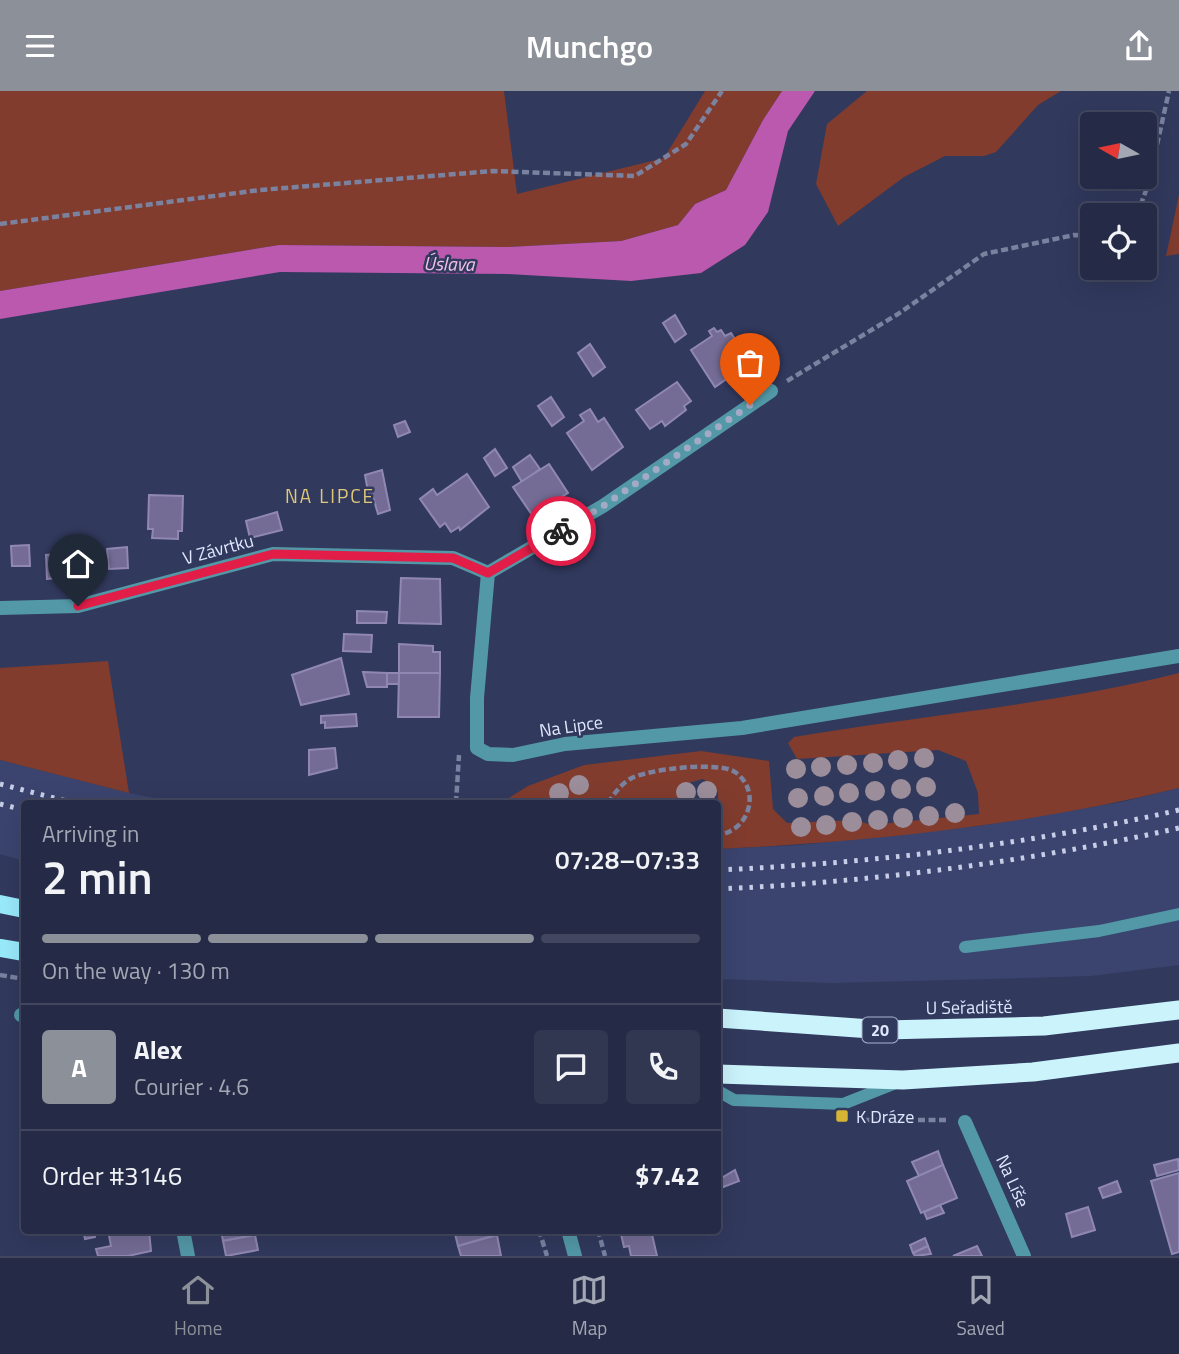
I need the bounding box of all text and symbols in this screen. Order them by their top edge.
text: Munchgo [526,22,653,70]
icon: menu [21,27,59,65]
icon: share [1120,27,1158,65]
north arrow [1080,112,1157,189]
map controls [1080,112,1157,280]
button: locate [1080,203,1157,280]
water label: Úslava [423,248,476,278]
pin [720,333,780,405]
icon: bag [731,344,769,382]
district label: NA LIPCE [285,481,375,510]
courier [526,496,596,566]
icon: bike [542,512,580,550]
street label: V Závrtku [180,527,256,571]
pin [48,534,108,606]
icon: home [59,545,97,583]
street label: Na Lipce [537,708,605,744]
text: Arriving in [42,816,139,851]
text: 07:28–07:33 [555,840,700,879]
text: 2 min [42,842,153,912]
text: On the way · 130 m [42,953,230,988]
street label: U Seřadiště [925,993,1013,1021]
road number: 20 [862,1017,898,1042]
text: Alex [134,1030,182,1069]
button: chat [534,1030,608,1104]
button: phone [626,1030,700,1104]
text: A [71,1048,87,1087]
text: Courier · 4.6 [134,1069,249,1104]
place label: K Dráze [856,1103,914,1130]
marker: K Dráze [834,1108,850,1124]
street label: Na Líše [989,1150,1037,1212]
text: Order #3146 [42,1156,182,1195]
text: $7.42 [635,1156,700,1195]
tab: Home [174,1271,222,1342]
tab: Map [570,1271,608,1342]
tab: Saved [957,1271,1005,1342]

